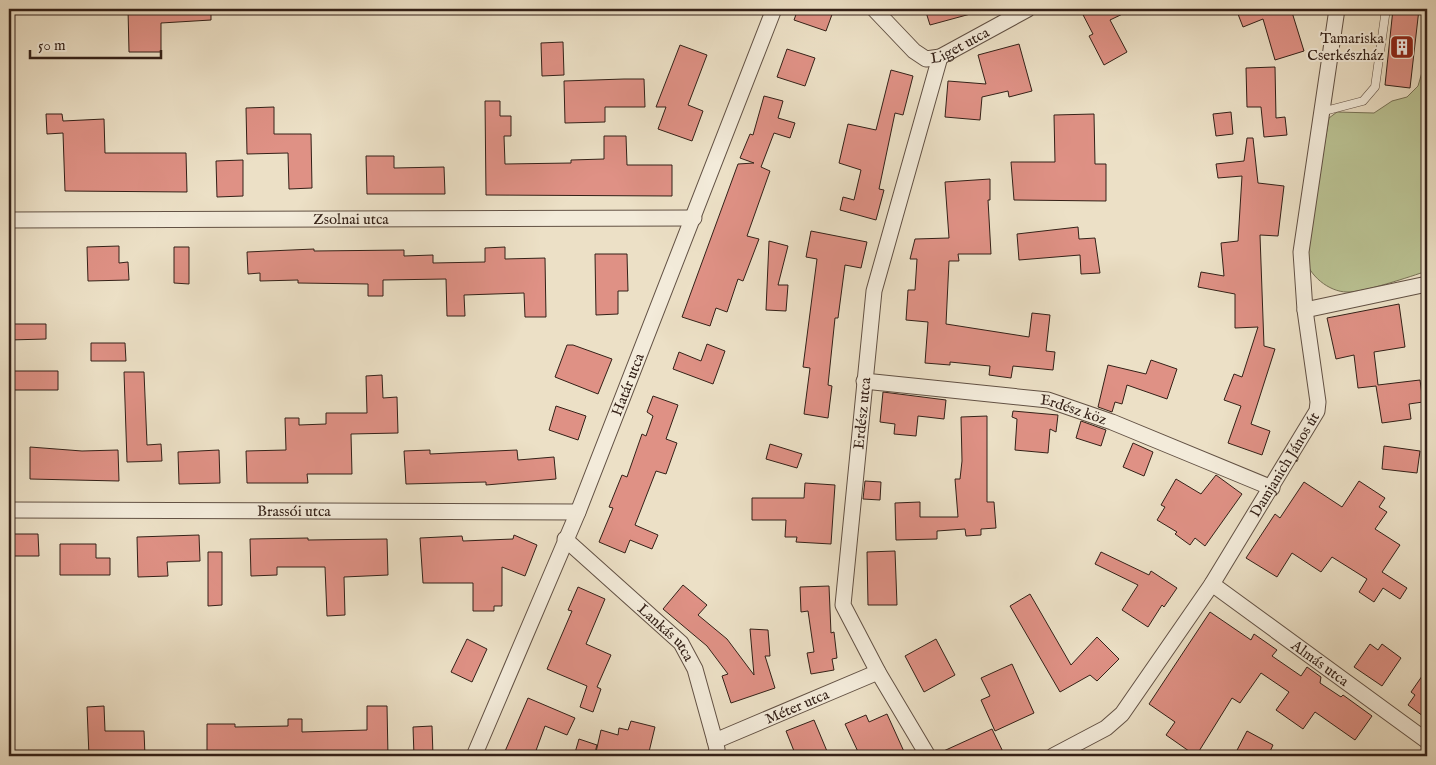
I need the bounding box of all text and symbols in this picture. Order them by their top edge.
street label: Liget utca [929,23,993,68]
scale bar [30,28,161,60]
place label: Tamariska Cserkészház [1307,29,1385,65]
building icon: Tamariska Cserkészház [1389,34,1415,60]
text: 50 m [38,36,66,55]
street label: Zsolnai utca [313,210,389,229]
street label: Határ utca [607,350,649,419]
street label: Erdész utca [849,376,875,450]
street label: Erdész köz [1039,390,1109,430]
street label: Damjanich János út [1246,409,1324,521]
street label: Brassói utca [257,502,331,521]
street label: Lankás utca [633,600,698,665]
street label: Almás utca [1287,635,1353,691]
street label: Méter utca [762,685,832,729]

